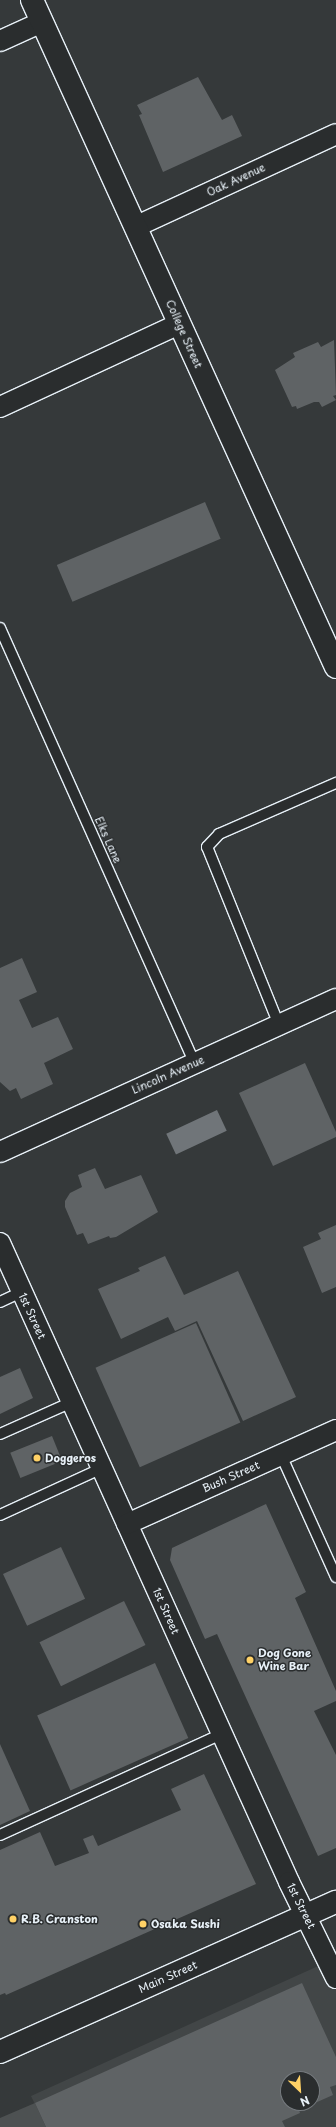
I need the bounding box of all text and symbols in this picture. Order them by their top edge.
street label: Oak Avenue [204,161,268,199]
street label: College Street [163,297,205,371]
street label: Elks Lane [92,814,124,866]
street label: Lincoln Avenue [130,1053,206,1097]
street label: 1st Street [15,1290,49,1342]
place label: Doggeros [45,1451,96,1465]
marker: Doggeros [32,1453,42,1463]
street label: Bush Street [200,1458,262,1496]
street label: 1st Street [150,1585,182,1637]
place label: Dog Gone Wine Bar [258,1647,312,1673]
marker: Dog Gone Wine Bar [245,1655,255,1665]
street label: 1st Street [284,1880,318,1932]
place label: R.B. Cranston [21,1912,97,1926]
marker: R.B. Cranston [8,1914,18,1924]
place label: Osaka Sushi [151,1917,220,1931]
marker: Osaka Sushi [138,1919,148,1929]
street label: Main Street [137,1958,199,1996]
north arrow [280,2071,320,2111]
text: N [297,2092,312,2111]

